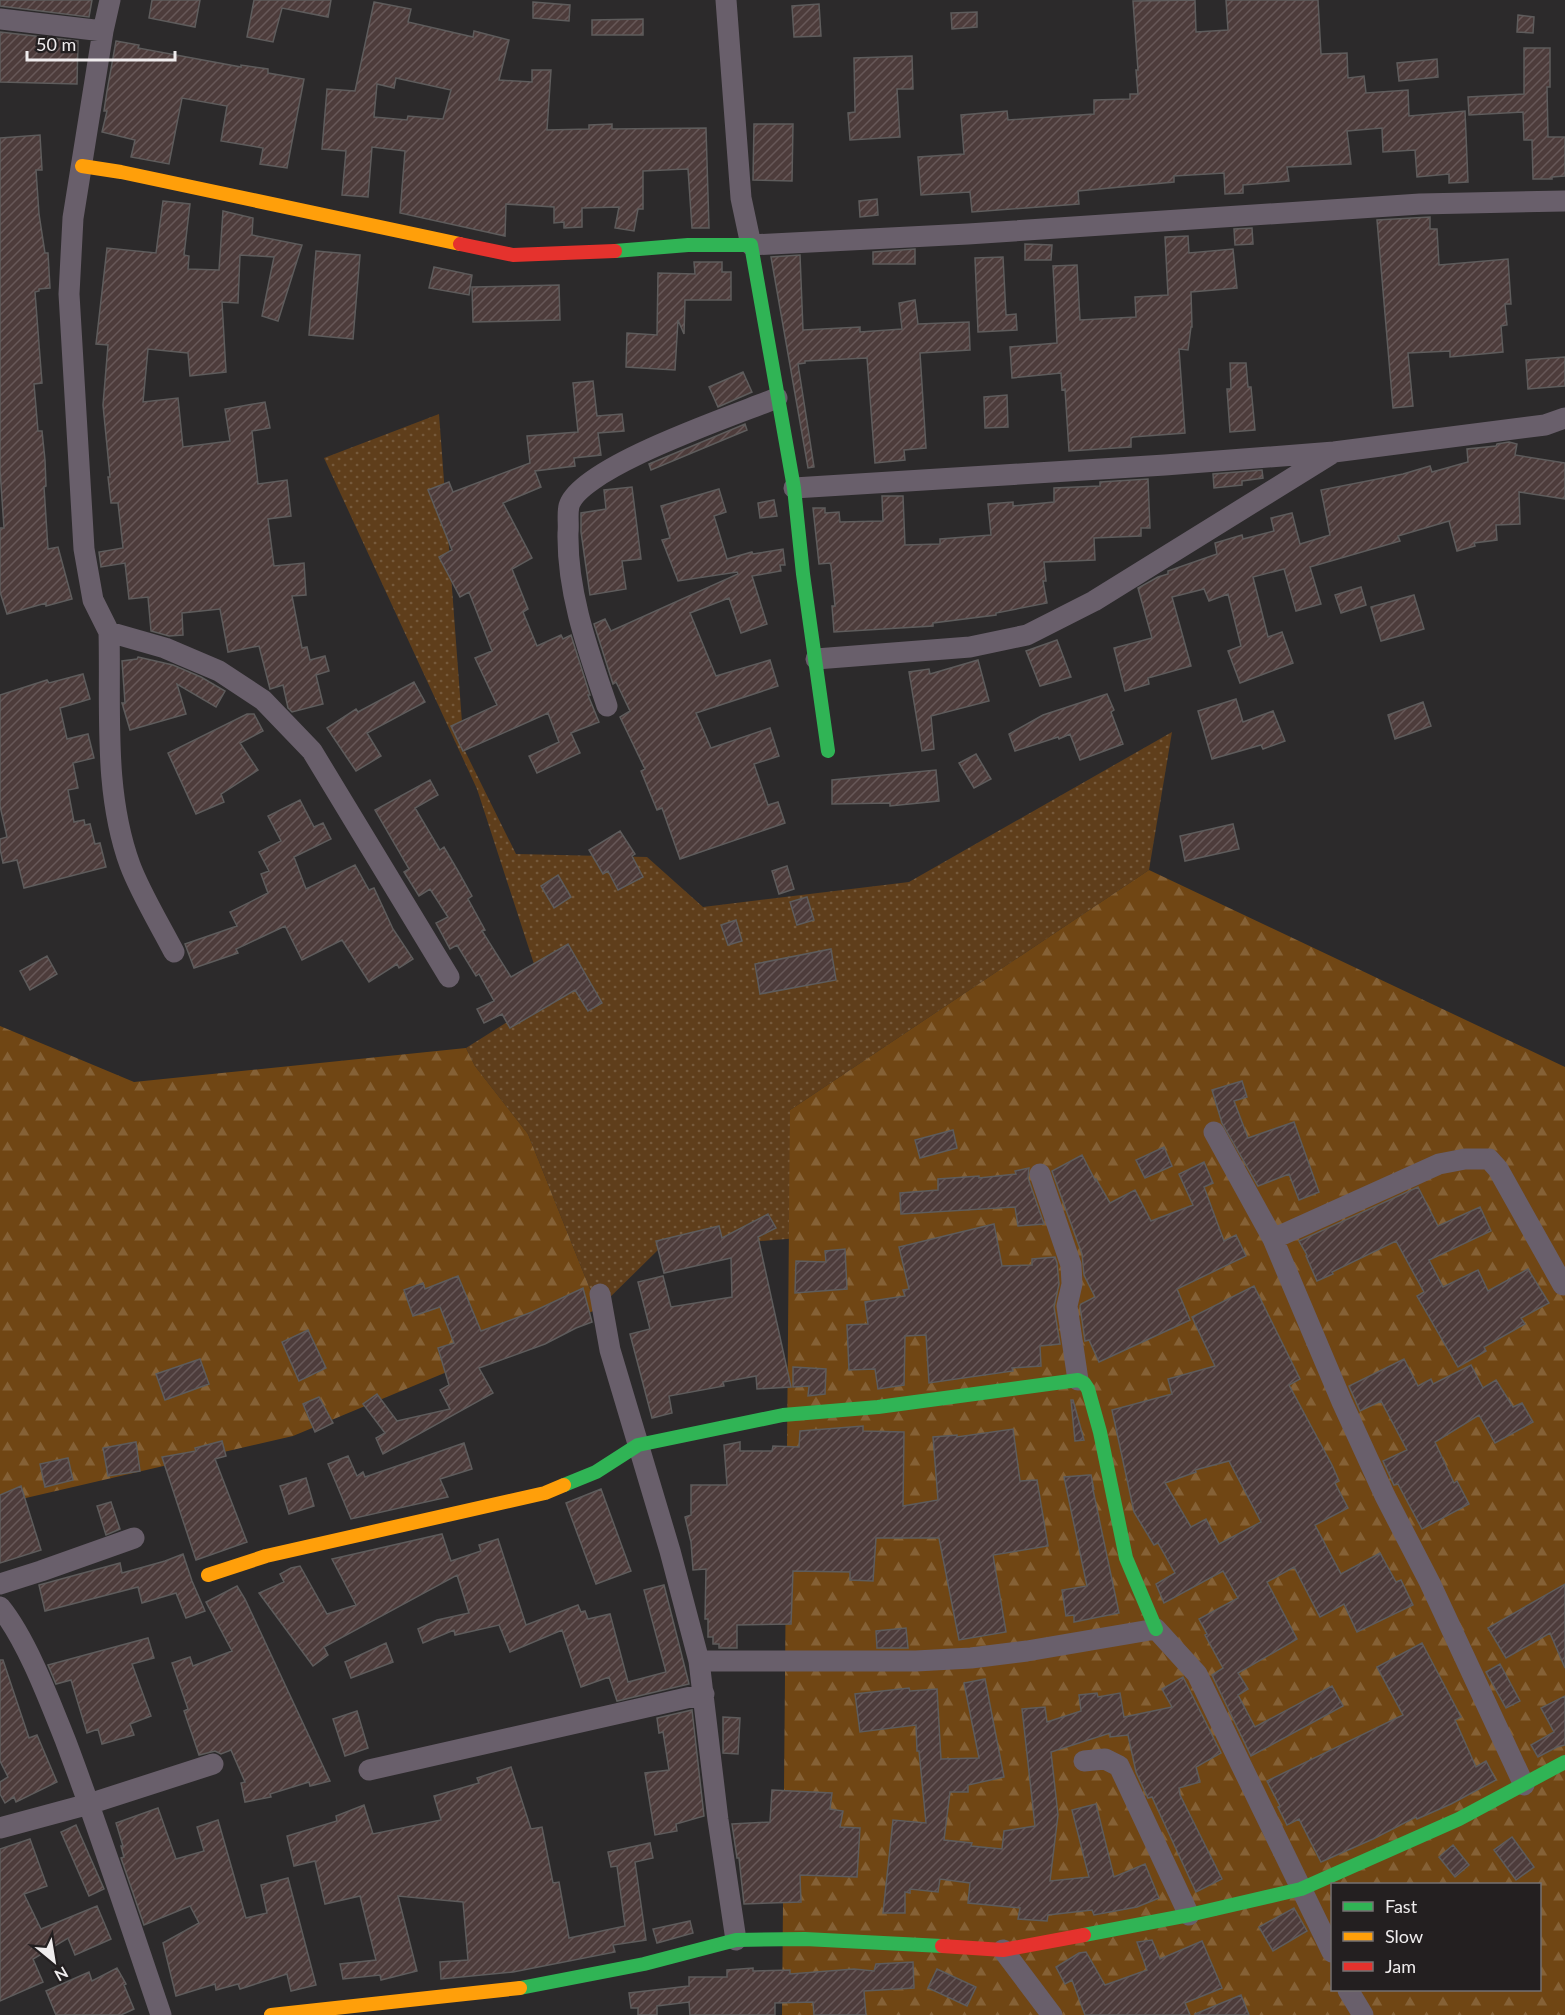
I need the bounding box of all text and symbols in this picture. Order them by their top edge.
scale bar [27,24,176,62]
text: 50 m [36,33,76,55]
legend [1331,1883,1541,1991]
text: Fast [1385,1895,1418,1917]
text: Slow [1385,1925,1423,1947]
north arrow [24,1931,84,1991]
text: Jam [1385,1955,1416,1977]
text: N [52,1963,72,1986]

